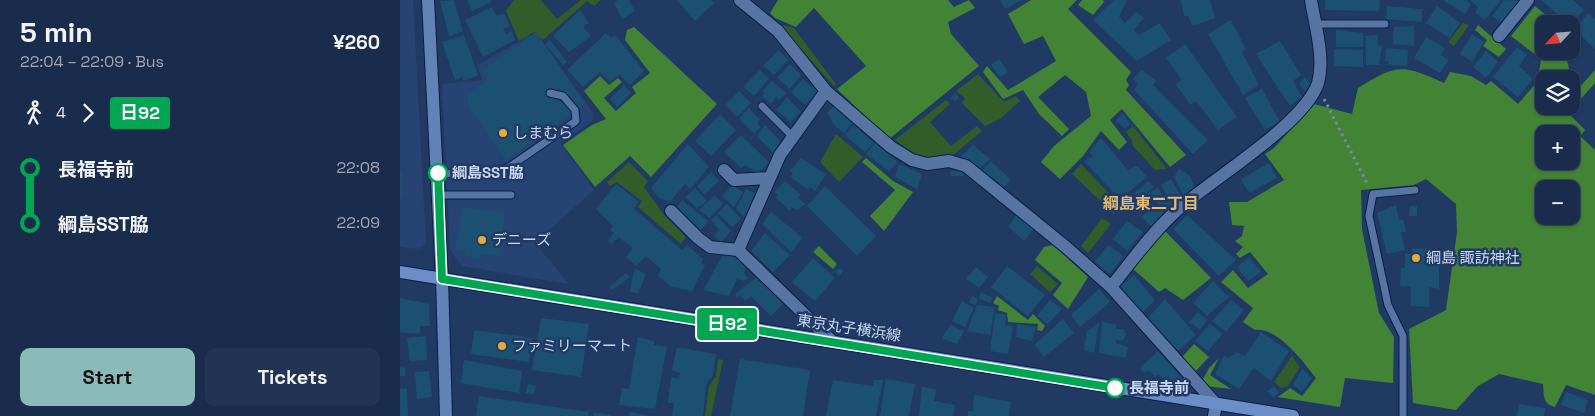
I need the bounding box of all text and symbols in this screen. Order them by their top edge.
text: 5 min [20,14,93,50]
north arrow [1535,15,1580,60]
map controls [1535,15,1580,225]
text: ¥260 [333,30,380,55]
text: 22:04 – 22:09 · Bus [20,51,164,72]
button: layers [1535,70,1580,115]
icon: walk [20,99,48,127]
icon: forward [74,99,102,127]
text: 日92 [120,101,160,124]
text: 4 [56,102,66,123]
place label: しまむら [513,123,573,142]
button: + [1535,125,1580,170]
marker: しまむら [497,127,509,139]
text: 長福寺前 [58,157,134,182]
text: 22:08 [336,157,380,178]
marker: 綱島SST脇 [428,163,448,183]
place label: 綱島SST脇 [452,163,524,182]
button: − [1535,180,1580,225]
district label: 綱島東二丁目 [1103,193,1199,214]
text: 綱島SST脇 [58,212,149,237]
text: 22:09 [337,212,380,233]
place label: デニーズ [492,230,551,249]
marker: デニーズ [476,234,488,246]
place label: 綱島 諏訪神社 [1426,248,1520,267]
marker: 綱島 諏訪神社 [1410,252,1422,264]
line badge: 日92 [698,308,756,340]
street label: 東京丸子横浜線 [796,310,902,345]
text: 日92 [707,312,747,335]
place label: ファミリーマート [512,336,632,355]
marker: ファミリーマート [496,340,508,352]
button: Start [20,348,195,406]
button: Tickets [205,348,380,406]
marker: 長福寺前 [1105,378,1125,398]
place label: 長福寺前 [1129,378,1189,397]

